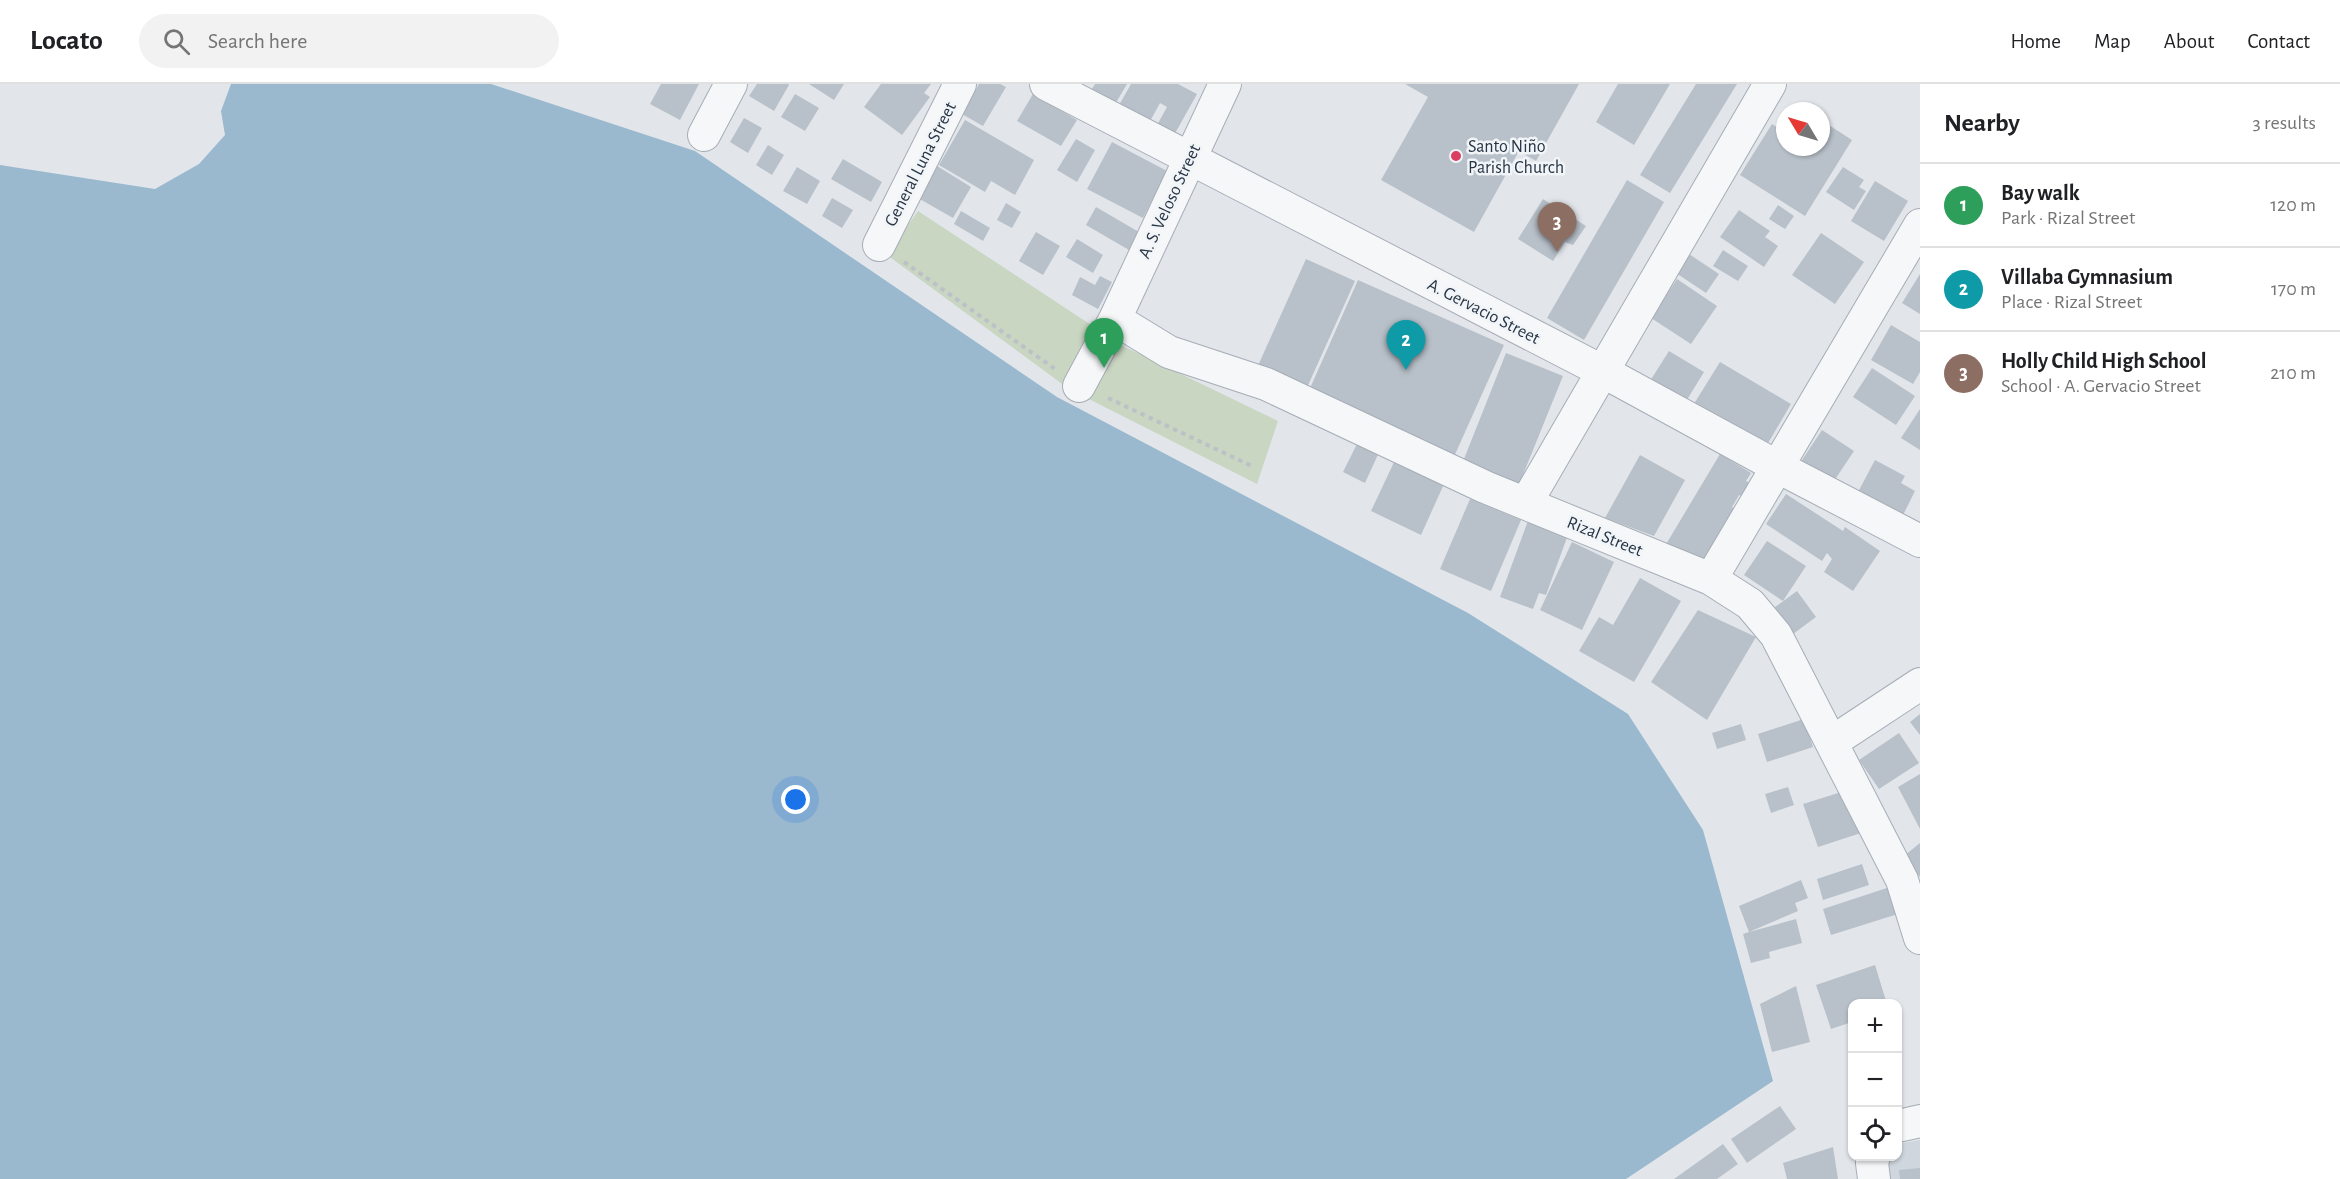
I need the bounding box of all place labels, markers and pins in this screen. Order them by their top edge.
place label: Santo Niño Parish Church [1468,138,1564,177]
marker: Santo Niño Parish Church [1449,149,1463,163]
pin: 3 [1538,202,1576,252]
pin: 1 [1084,318,1124,368]
pin: 2 [1386,320,1426,370]

